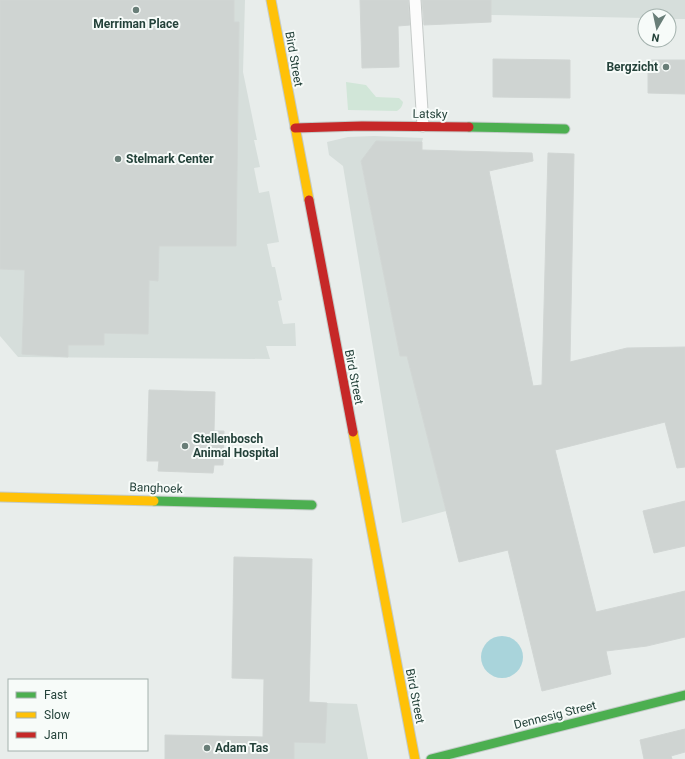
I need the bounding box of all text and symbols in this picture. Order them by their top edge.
marker: Merriman Place [131,5,141,15]
north arrow [637,8,677,48]
place label: Merriman Place [93,17,179,31]
street label: Bird Street [282,30,306,88]
text: N [650,30,660,44]
place label: Bergzicht [606,60,658,74]
marker: Bergzicht [661,62,671,72]
street label: Latsky [412,107,448,121]
place label: Stelmark Center [126,152,214,166]
marker: Stelmark Center [113,154,123,164]
street label: Bird Street [342,348,366,406]
place label: Stellenbosch Animal Hospital [193,432,279,460]
marker: Stellenbosch Animal Hospital [180,441,190,451]
street label: Banghoek [129,480,184,496]
street label: Bird Street [403,667,427,725]
legend [8,679,148,751]
text: Fast [44,688,67,702]
street label: Dennesig Street [512,698,598,732]
text: Slow [44,708,70,722]
text: Jam [44,728,68,742]
place label: Adam Tas [215,741,268,755]
marker: Adam Tas [202,743,212,753]

